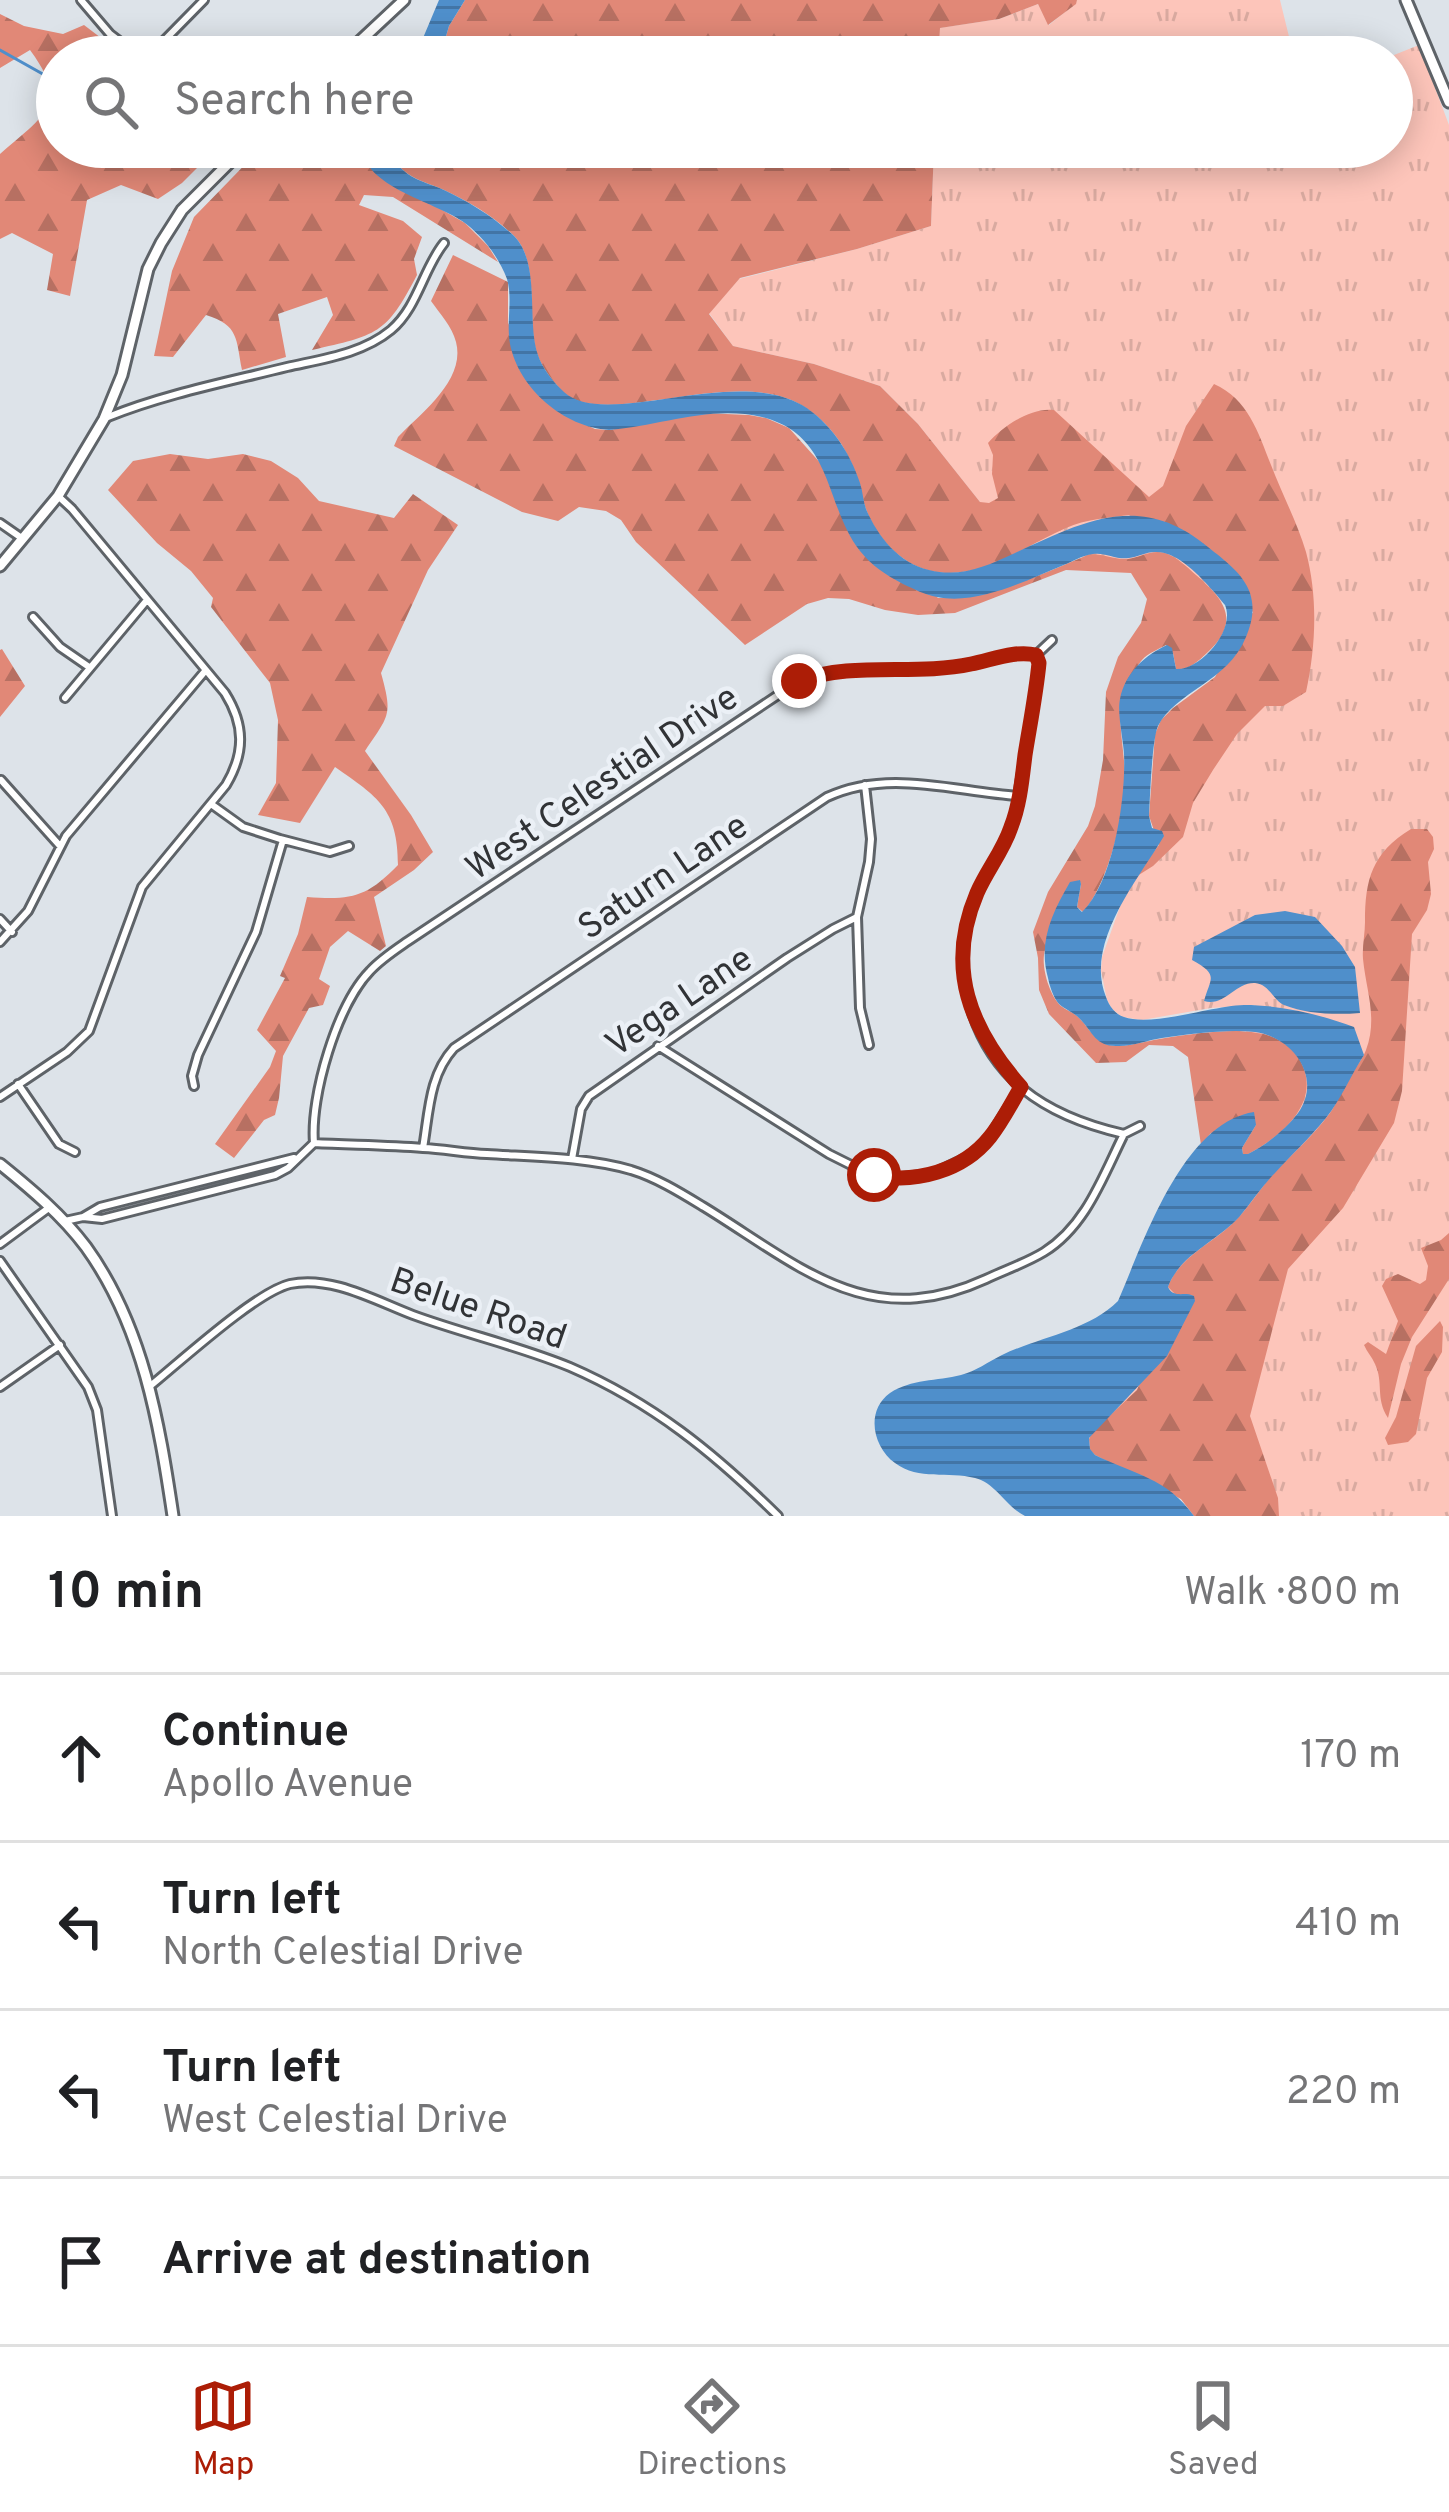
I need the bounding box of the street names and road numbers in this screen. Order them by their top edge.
street label: West Celestial Drive [458,676,748,893]
street label: Saturn Lane [570,805,758,952]
street label: Vega Lane [598,937,763,1069]
street label: Belue Road [383,1259,572,1362]

